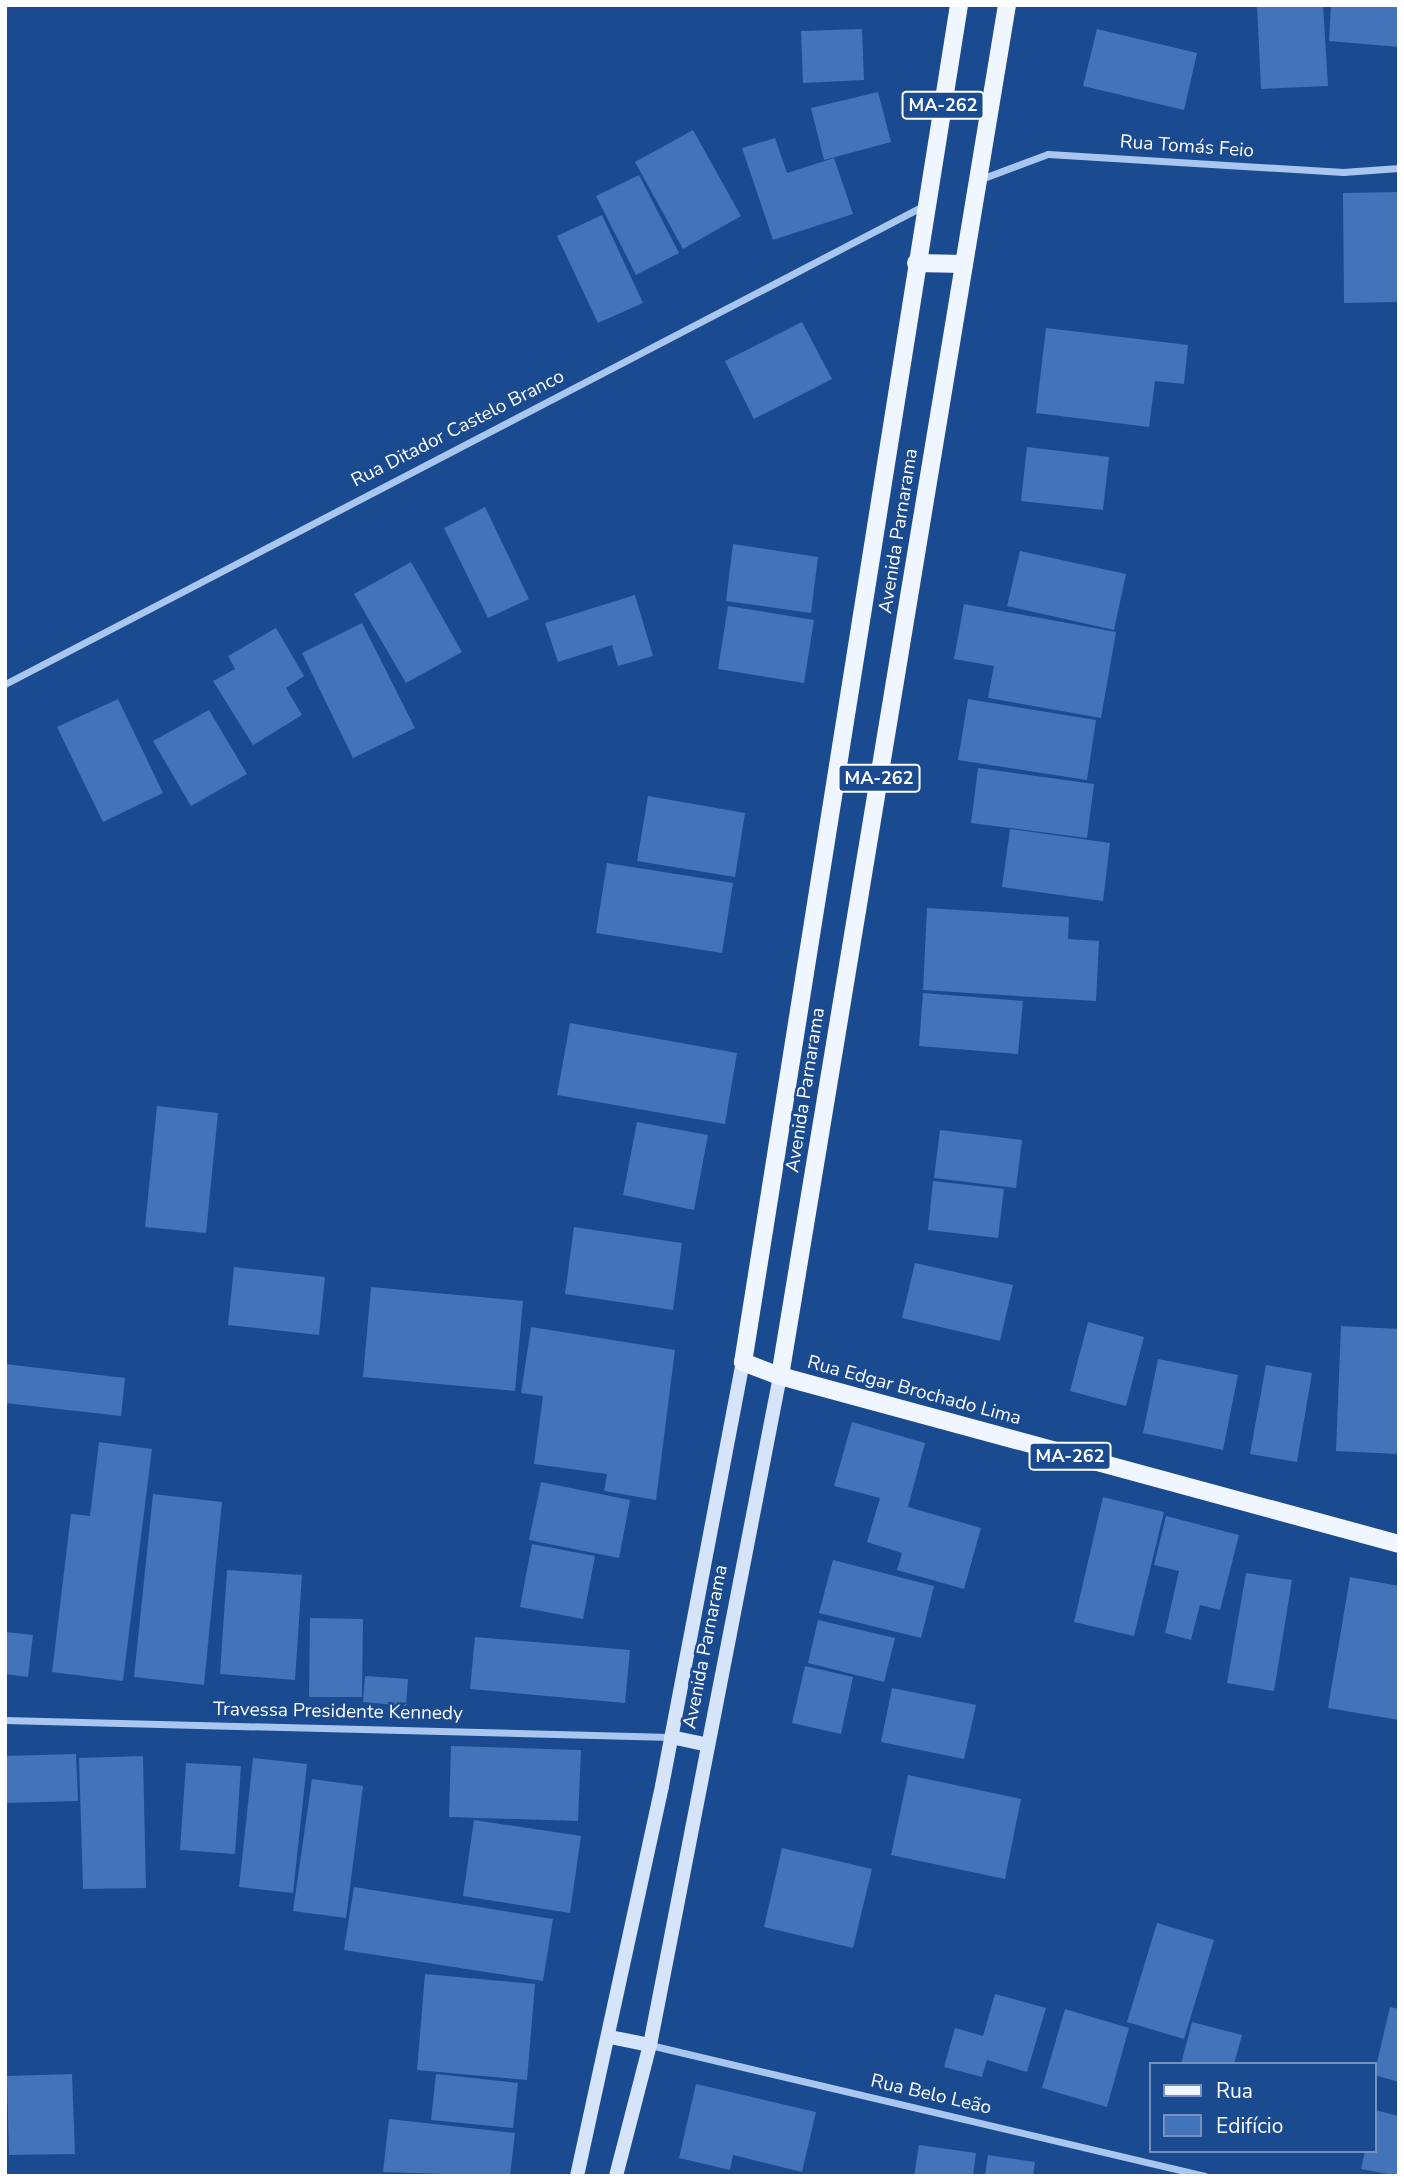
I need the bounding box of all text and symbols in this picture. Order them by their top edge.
road number: MA-262 [901,90,985,120]
street label: Rua Tomás Feio [1119,131,1255,163]
street label: Rua Ditador Castelo Branco [348,365,568,493]
street label: Avenida Parnarama [875,447,923,615]
road number: MA-262 [837,764,921,792]
street label: Avenida Parnarama [782,1006,830,1174]
street label: Rua Edgar Brochado Lima [804,1351,1024,1431]
road number: MA-262 [1028,1442,1112,1470]
street label: Avenida Parnarama [679,1563,733,1731]
street label: Travessa Presidente Kennedy [213,1698,463,1726]
legend [1148,2062,1376,2153]
street label: Rua Belo Leão [868,2070,994,2120]
text: Rua [1216,2077,1253,2105]
text: Edifício [1216,2112,1283,2140]

